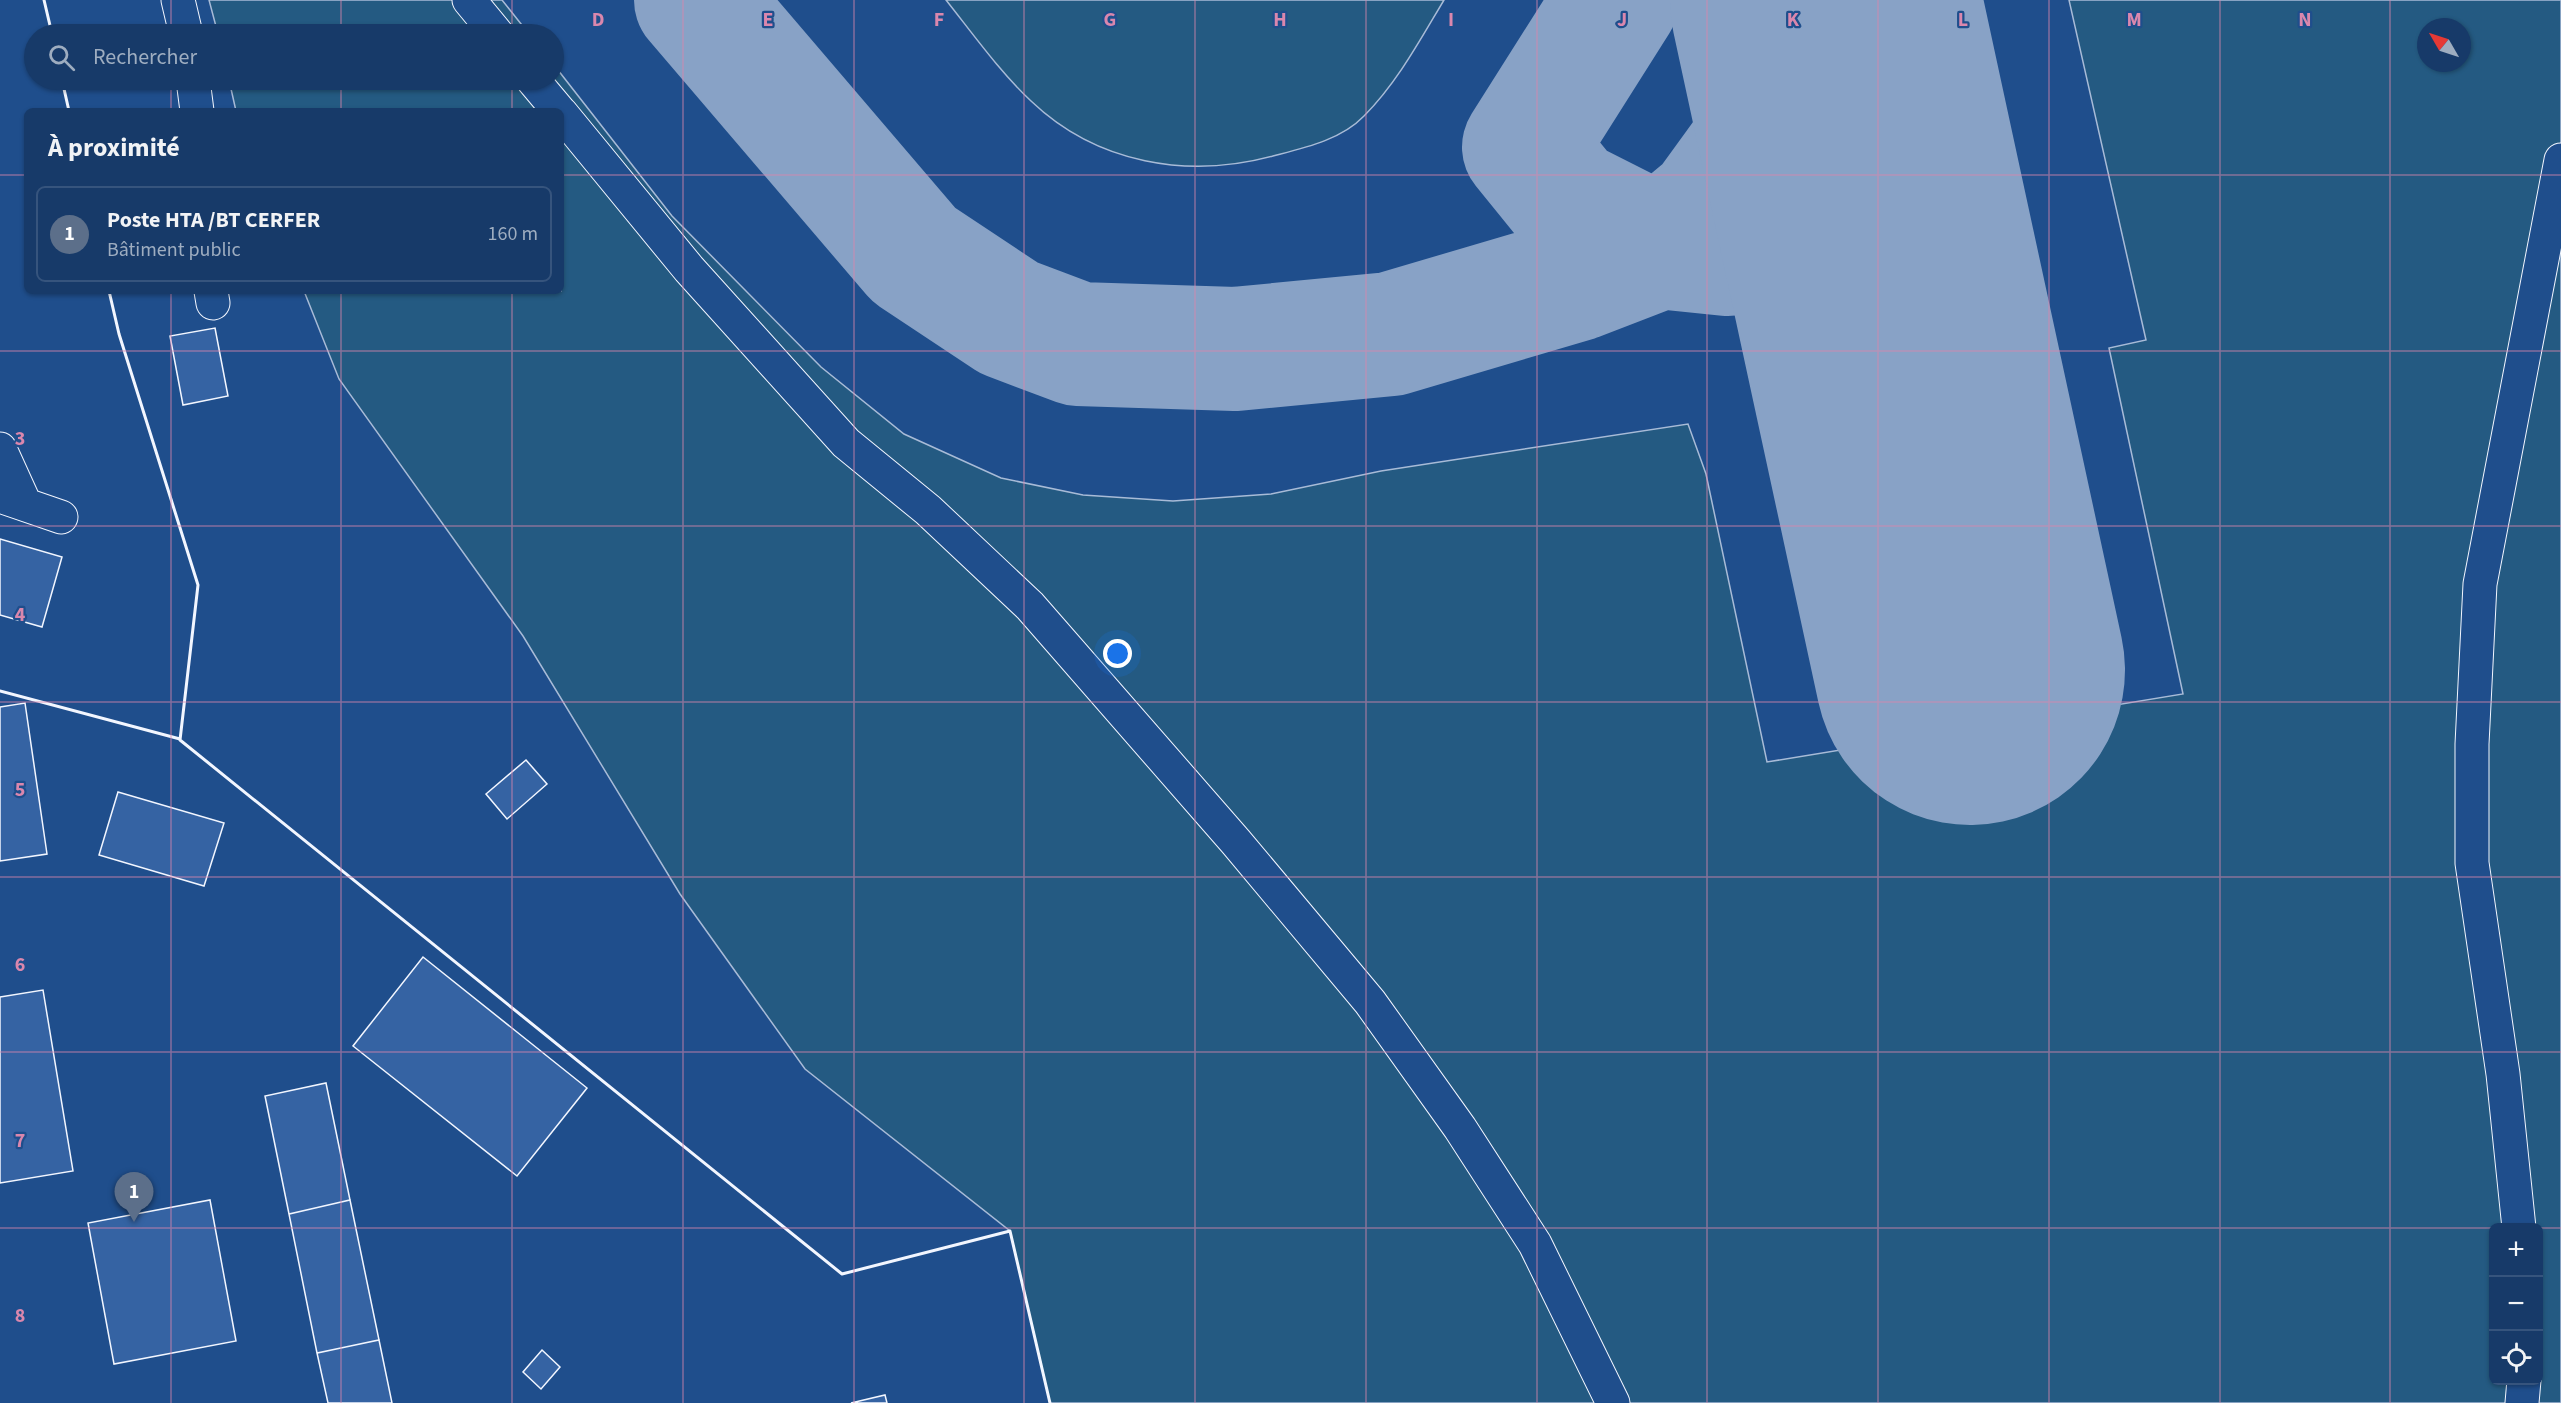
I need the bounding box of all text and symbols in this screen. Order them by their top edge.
text: D [592,6,604,34]
text: E [763,6,773,34]
text: F [934,6,944,34]
text: G [1104,6,1116,34]
text: H [1273,6,1287,34]
text: I [1448,6,1454,34]
text: J [1617,6,1627,34]
text: K [1787,6,1800,34]
text: L [1958,6,1968,34]
text: M [2126,6,2142,34]
text: N [2298,6,2312,34]
north arrow [2417,18,2471,72]
search box [24,24,564,90]
icon: search [45,41,78,74]
text: Rechercher [93,41,197,73]
text: À proximité [48,129,180,166]
text: Poste HTA /BT CERFER [107,204,320,236]
text: 1 [64,220,75,248]
text: 160 m [488,220,538,248]
text: Bâtiment public [107,236,241,264]
text: 3 [15,425,25,453]
text: 4 [15,601,26,629]
your location [1103,639,1132,668]
text: 5 [15,776,25,804]
text: 6 [15,951,25,979]
text: 7 [15,1127,25,1155]
pin: 1 [114,1172,154,1222]
map controls [2489,1223,2543,1385]
button: + [2489,1223,2543,1277]
button: − [2489,1277,2543,1331]
text: 8 [15,1302,25,1330]
button: locate [2489,1331,2543,1385]

